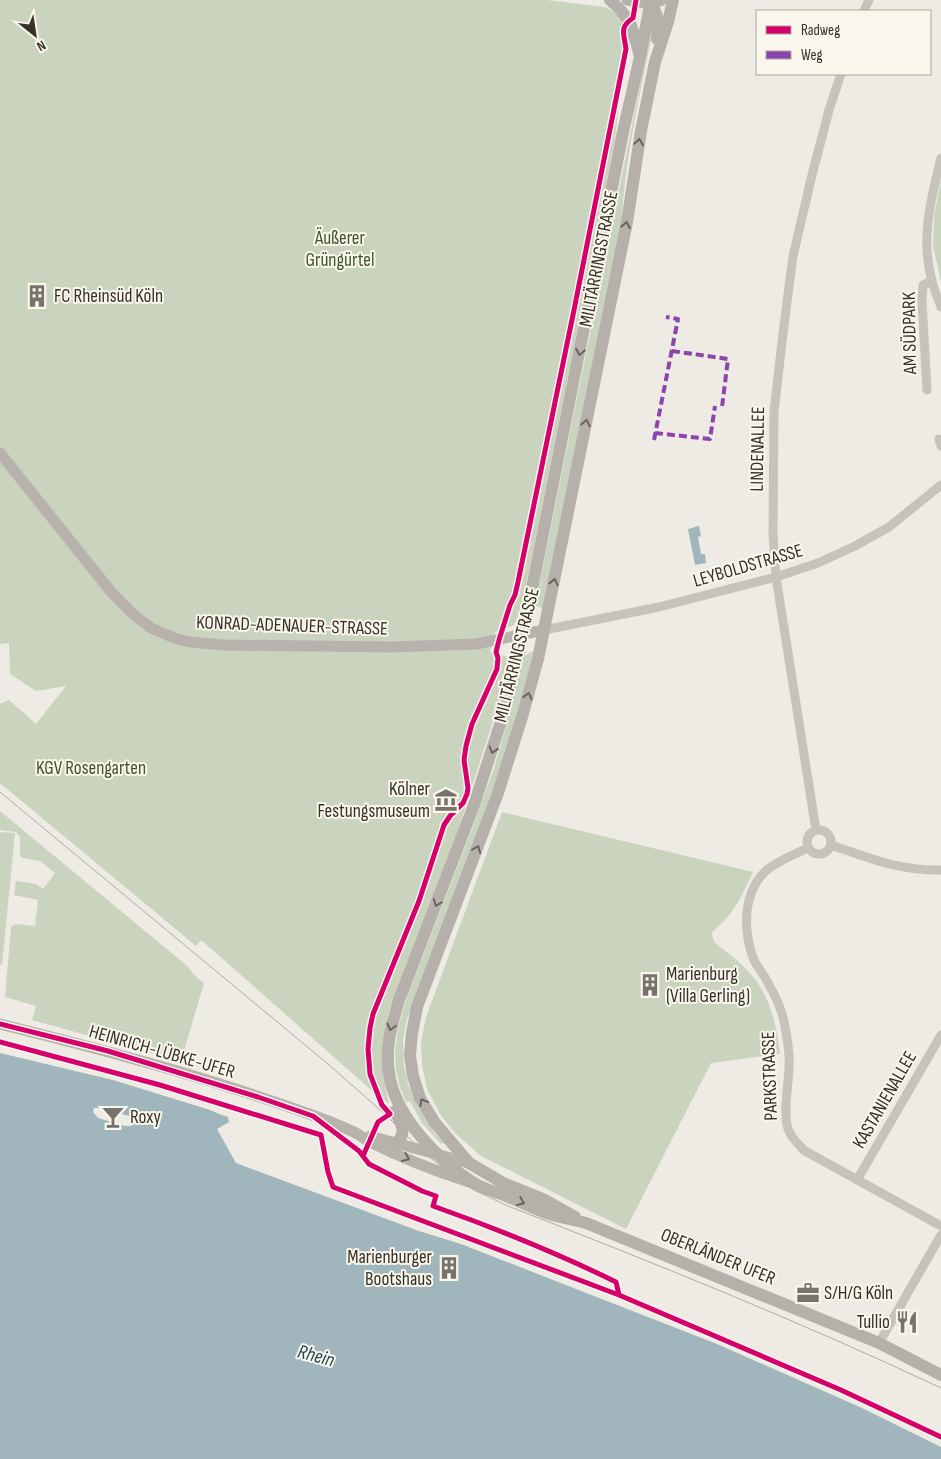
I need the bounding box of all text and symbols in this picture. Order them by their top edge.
north arrow [10,10,60,60]
legend [756,10,931,75]
text: Radweg [801,21,840,40]
text: N [34,37,49,55]
text: Weg [801,46,823,65]
one-way arrow [633,138,644,146]
street label: MILITÄRRINGSTRASSE [575,189,623,329]
one-way arrow [621,221,631,229]
park label: Äußerer Grüngürtel [305,227,375,272]
building icon: FC Rheinsüd Köln [24,283,50,309]
place label: FC Rheinsüd Köln [54,285,163,308]
street label: AM SÜDPARK [898,291,922,375]
one-way arrow [575,347,585,356]
street label: LINDENALLEE [746,406,770,492]
one-way arrow [580,418,591,427]
street label: LEYBOLDSTRASSE [690,539,806,593]
one-way arrow [548,578,558,586]
street label: MILITÄRRINGSTRASSE [489,585,545,725]
street label: KONRAD-ADENAUER-STRASSE [196,611,388,641]
one-way arrow [522,692,533,700]
one-way arrow [488,746,498,754]
park label: KGV Rosengarten [36,757,146,780]
place label: Kölner Festungsmuseum [318,778,431,823]
museum icon: Kölner Festungsmuseum [433,787,459,813]
one-way arrow [471,845,481,853]
one-way arrow [433,898,443,907]
place label: Marienburg (Villa Gerling) [666,963,750,1008]
building icon: Marienburg (Villa Gerling) [637,972,663,998]
street label: HEINRICH-LÜBKE-UFER [86,1020,238,1084]
one-way arrow [386,1023,397,1032]
street label: PARKSTRASSE [757,1031,783,1121]
street label: KASTANIENALLEE [848,1047,922,1153]
one-way arrow [419,1099,429,1108]
bar icon: Roxy [100,1104,126,1130]
place label: Roxy [130,1106,161,1129]
one-way arrow [400,1151,409,1161]
one-way arrow [516,1196,525,1207]
street label: OBERLÄNDER UFER [657,1223,779,1291]
place label: Marienburger Bootshaus [347,1246,433,1291]
building icon: Marienburger Bootshaus [436,1255,462,1281]
office icon: S/H/G Köln [795,1280,821,1306]
place label: S/H/G Köln [824,1282,893,1305]
restaurant icon: Tullio [894,1309,920,1335]
place label: Tullio [857,1311,890,1334]
water label: Rhein [295,1340,337,1372]

